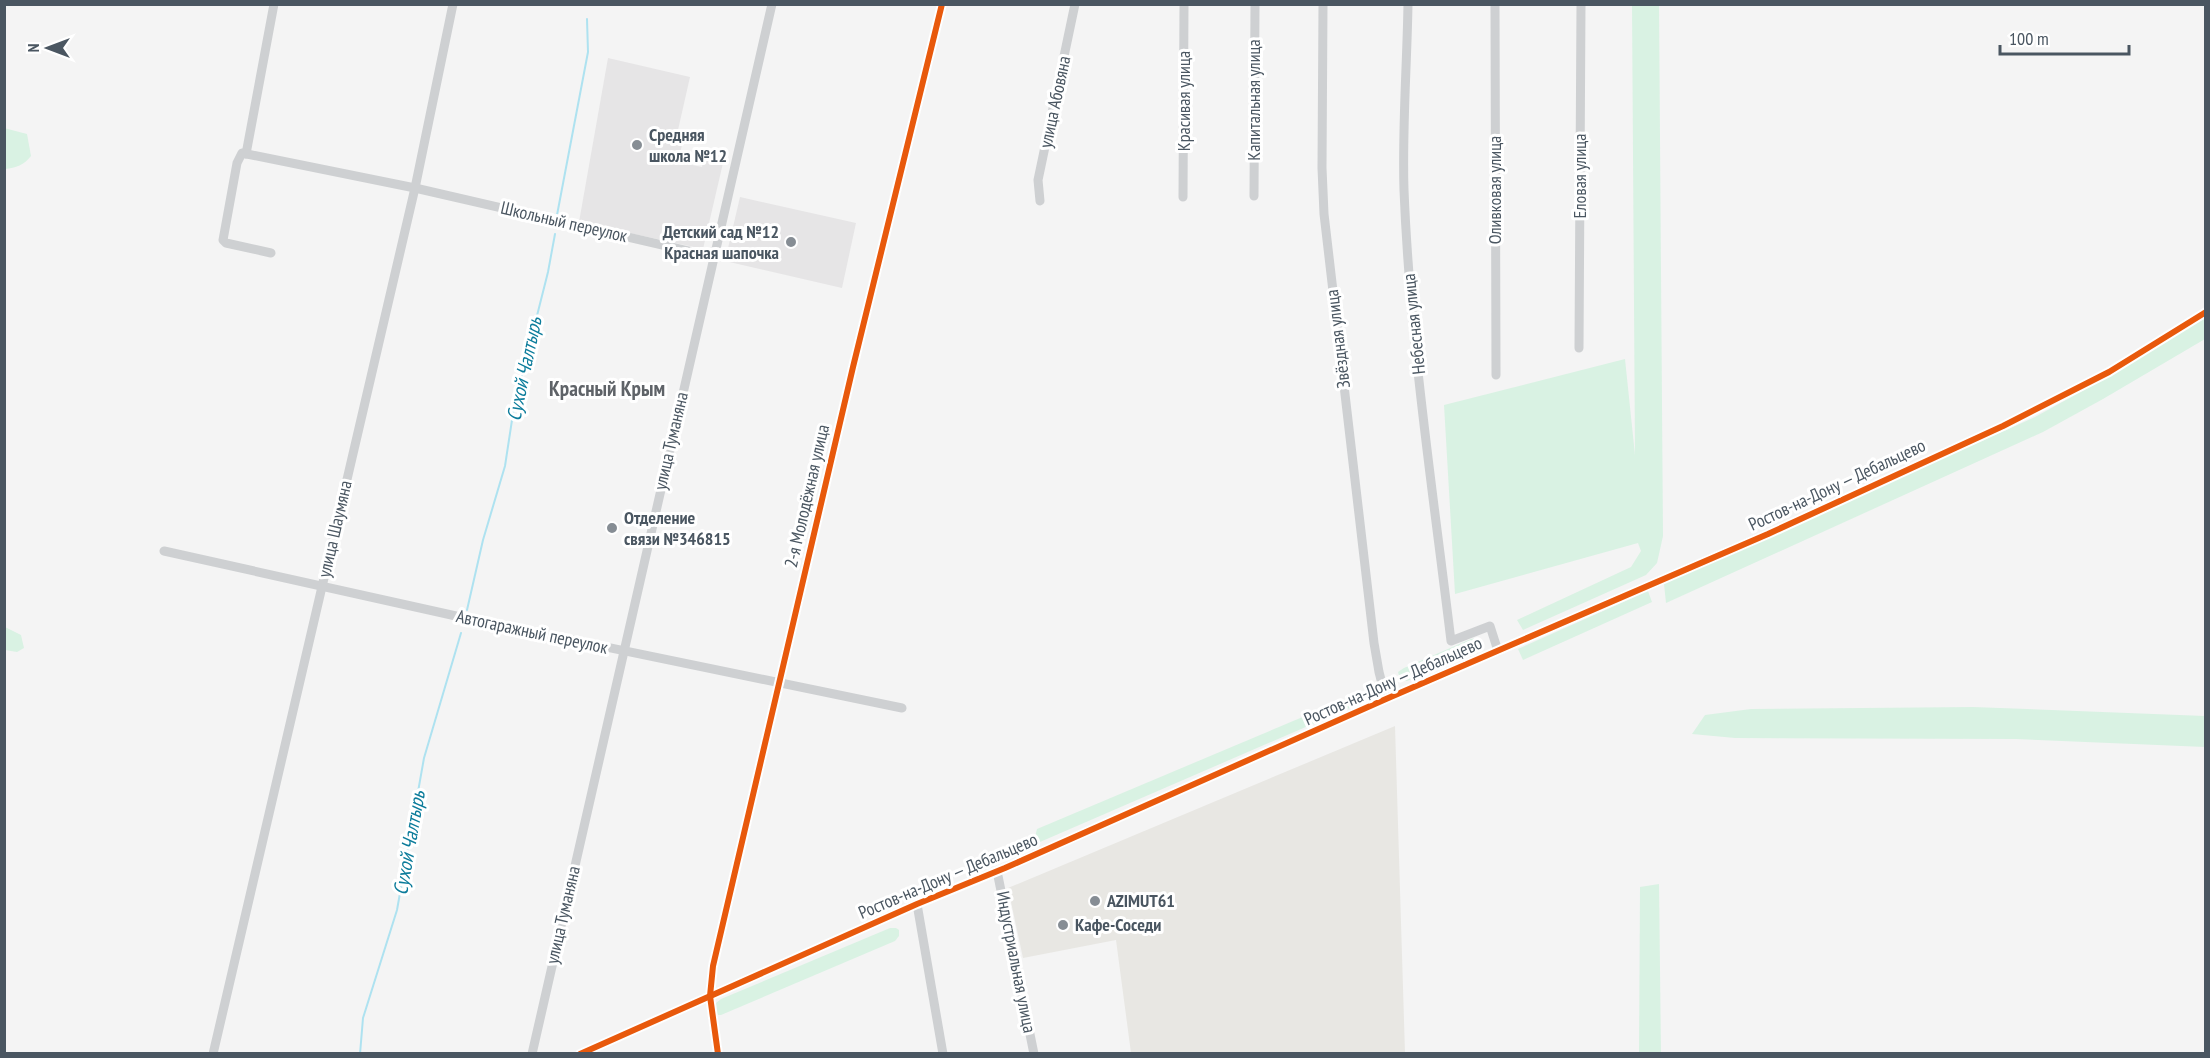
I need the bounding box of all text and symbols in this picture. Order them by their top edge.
north arrow [18,18,78,78]
scale bar [2000,18,2129,56]
text: 100 m [2009,27,2049,50]
street label: Капитальная улица [1242,39,1265,161]
text: N [23,44,43,52]
street label: Красивая улица [1172,51,1195,151]
street label: улица Абовяна [1034,54,1075,150]
place label: Средняя школа №12 [649,123,727,167]
street label: Еловая улица [1568,134,1591,218]
street label: Оливковая улица [1483,136,1506,244]
marker: Средняя школа №12 [630,138,644,152]
street label: Школьный переулок [499,196,630,247]
place label: Детский сад №12 Красная шапочка [663,220,779,264]
marker: Детский сад №12 Красная шапочка [784,235,798,249]
street label: Небесная улица [1397,273,1430,376]
street label: Звёздная улица [1320,288,1355,390]
water label: Сухой Чалтырь [500,313,548,423]
district label: Красный Крым [549,375,665,402]
street label: улица Туманяна [648,390,693,492]
street label: 2-я Молодёжная улица [779,422,834,570]
street label: Ростов-на-Дону — Дебальцево [1745,433,1929,536]
street label: улица Шаумяна [312,478,357,580]
place label: Отделение связи №346815 [624,506,731,550]
marker: Отделение связи №346815 [605,521,619,535]
street label: Автогаражный переулок [454,604,610,659]
street label: Ростов-на-Дону — Дебальцево [1300,631,1486,730]
water label: Сухой Чалтырь [387,787,431,897]
street label: Ростов-на-Дону — Дебальцево [855,827,1041,924]
street label: улица Туманяна [540,864,585,966]
street label: Индустриальная улица [991,889,1042,1035]
place label: AZIMUT61 [1106,889,1175,912]
marker: AZIMUT61 [1088,894,1102,908]
place label: Кафе-Соседи [1075,913,1161,936]
marker: Кафе-Соседи [1056,918,1070,932]

